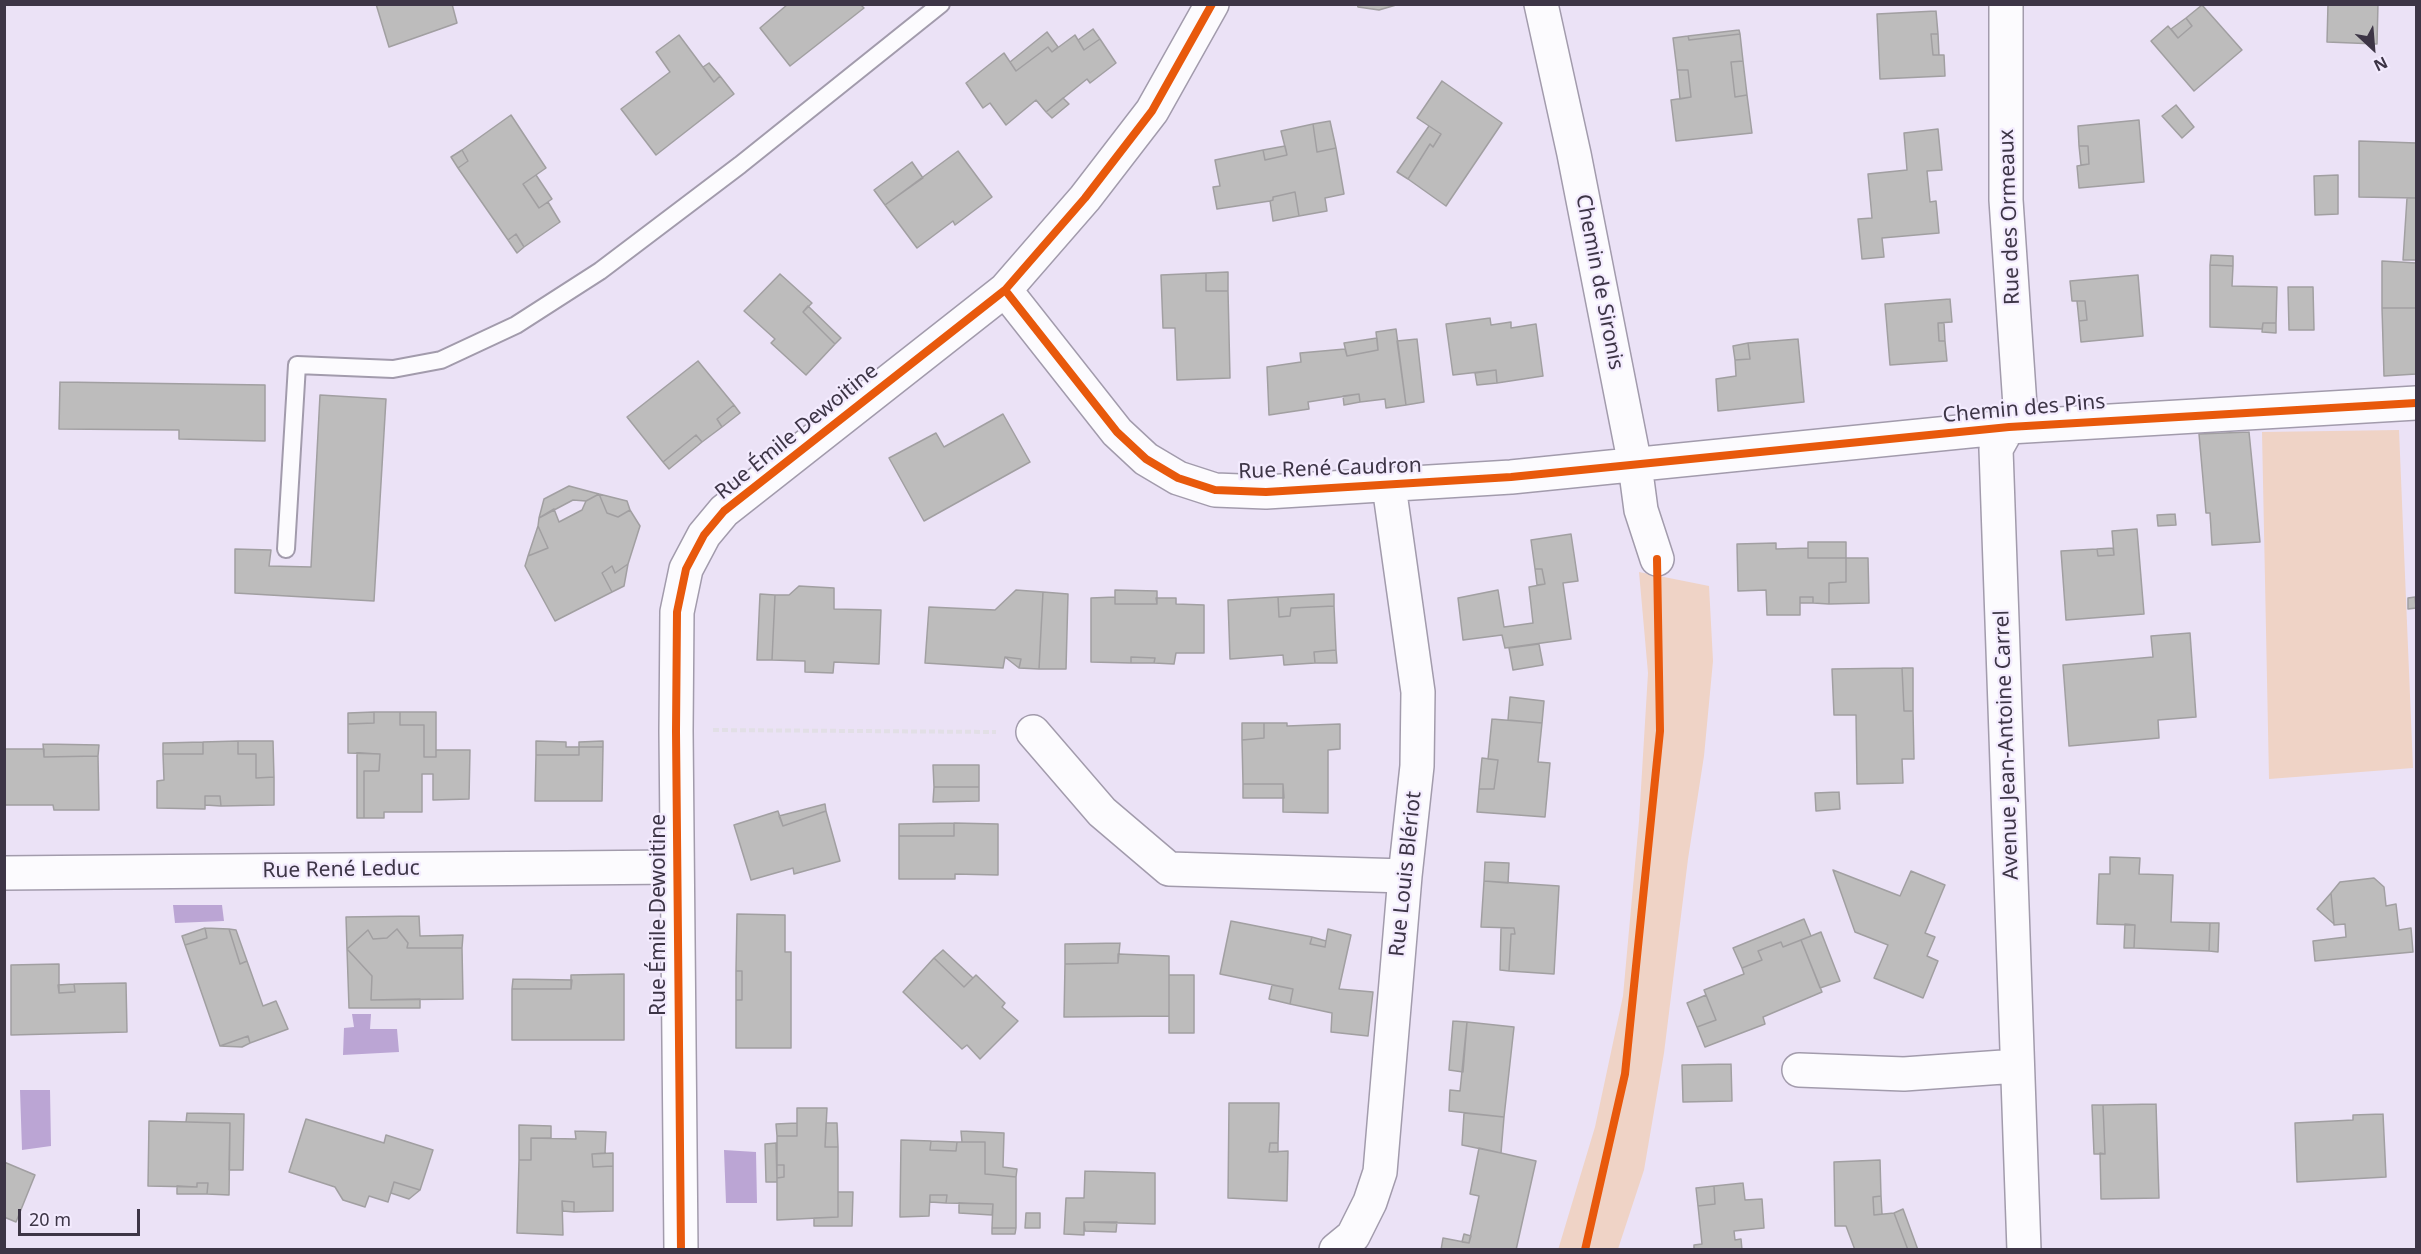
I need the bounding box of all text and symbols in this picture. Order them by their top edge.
north arrow [2343,18,2403,78]
text: N [2370,51,2392,77]
street label: Rue des Ormeaux [1994,129,2026,305]
street label: Chemin de Sironis [1570,192,1628,372]
street label: Rue Émile Dewoitine [711,359,883,505]
street label: Chemin des Pins [1942,389,2106,429]
street label: Rue René Caudron [1238,453,1422,485]
street label: Avenue Jean-Antoine Carrel [1990,610,2024,880]
street label: Rue Louis Blériot [1385,790,1427,958]
street label: Rue Émile Dewoitine [646,814,672,1016]
street label: Rue René Leduc [262,856,420,884]
scale bar [21,1197,142,1235]
text: 20 m [29,1207,71,1231]

